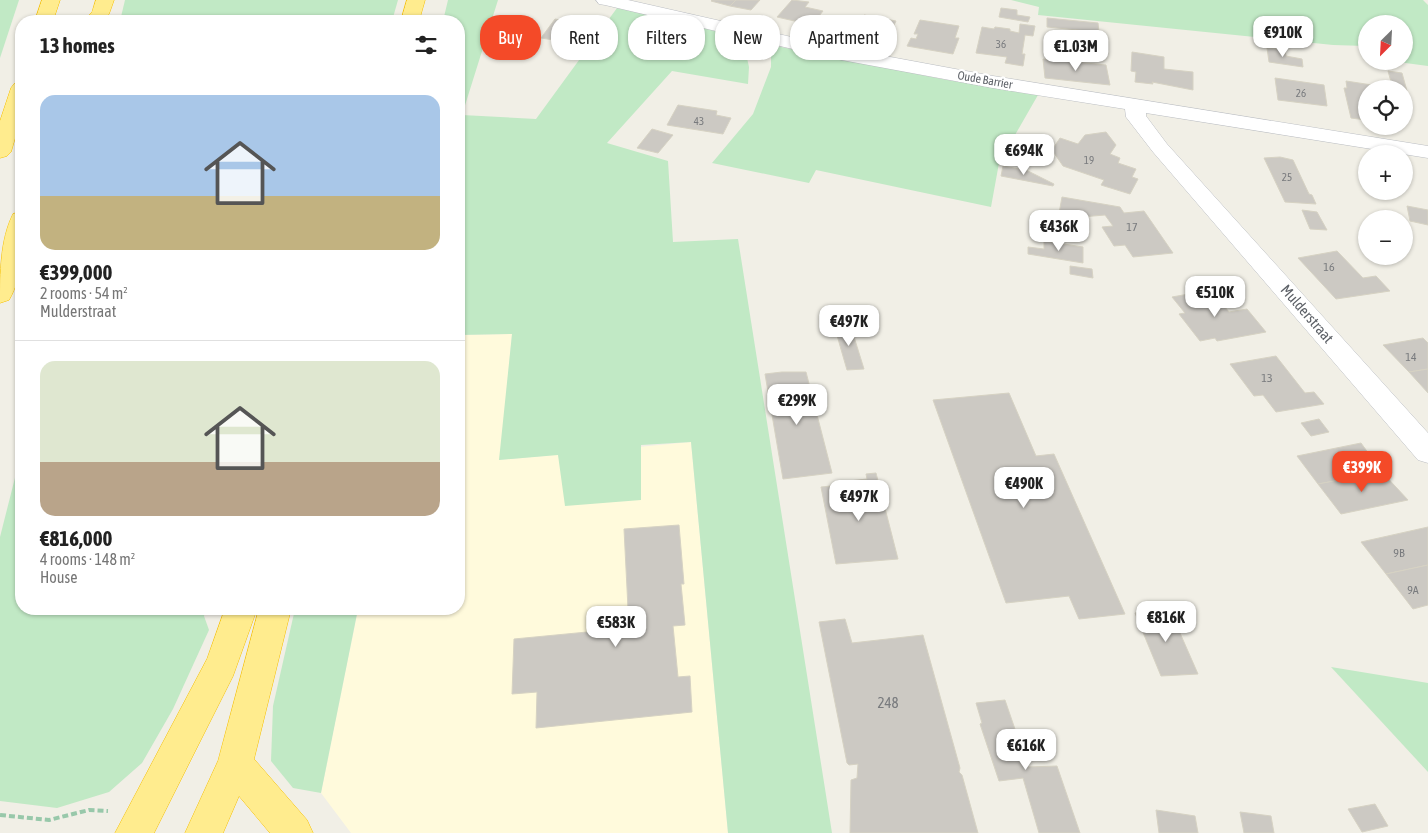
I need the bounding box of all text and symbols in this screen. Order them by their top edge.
chip: Buy [480,15,541,60]
chip: Rent [551,15,618,60]
chip: Filters [628,15,705,60]
chip: New [715,15,780,60]
chip: Apartment [790,15,897,60]
pin: €910K [1248,15,1318,58]
north arrow [1358,15,1412,70]
map controls [1358,15,1413,265]
text: €910K [1264,23,1302,41]
pin: €1.03M [1035,30,1117,72]
icon: filters [412,31,440,59]
text: 13 homes [40,33,115,57]
text: €1.03M [1054,37,1098,55]
house number: 36 [996,38,1006,50]
street label: Oude Barrier [956,68,1014,92]
button: locate [1358,80,1413,135]
house number: 26 [1296,87,1306,99]
house number: 43 [694,115,704,127]
icon: home [195,128,285,218]
pin: €694K [989,134,1059,176]
text: €694K [1005,141,1043,159]
button: + [1358,145,1413,200]
house number: 19 [1084,154,1094,166]
house number: 25 [1282,171,1292,183]
pin: €436K [1024,210,1094,252]
button: − [1358,210,1413,265]
text: €436K [1040,217,1078,235]
house number: 17 [1126,220,1138,234]
text: €399,000 [40,260,112,284]
house number: 16 [1323,260,1335,274]
pin: €510K [1180,276,1250,318]
street label: Mulderstraat [1278,281,1337,346]
text: €510K [1196,283,1234,301]
text: 2 rooms · 54 m² [40,284,128,302]
text: Mulderstraat [40,302,116,320]
pin: €497K [814,304,884,347]
text: €497K [830,312,868,330]
house number: 14 [1405,350,1417,364]
house number: 13 [1261,371,1273,385]
pin: €299K [762,384,832,426]
text: €299K [778,391,816,409]
icon: home [195,393,285,483]
pin: €399K [1327,450,1397,493]
text: €399K [1343,458,1381,476]
pin: €490K [989,466,1059,509]
text: €490K [1005,474,1043,492]
pin: €497K [824,480,894,522]
text: €497K [840,487,878,505]
text: €816,000 [40,526,112,550]
house number: 9B [1393,546,1405,560]
text: 4 rooms · 148 m² [40,550,135,568]
text: House [40,568,77,586]
house number: 9A [1407,583,1419,597]
pin: €816K [1131,600,1201,643]
pin: €583K [581,606,651,648]
text: €816K [1147,608,1185,626]
text: €583K [597,613,635,631]
house number: 248 [877,694,899,711]
pin: €616K [991,728,1061,771]
text: €616K [1007,736,1045,754]

